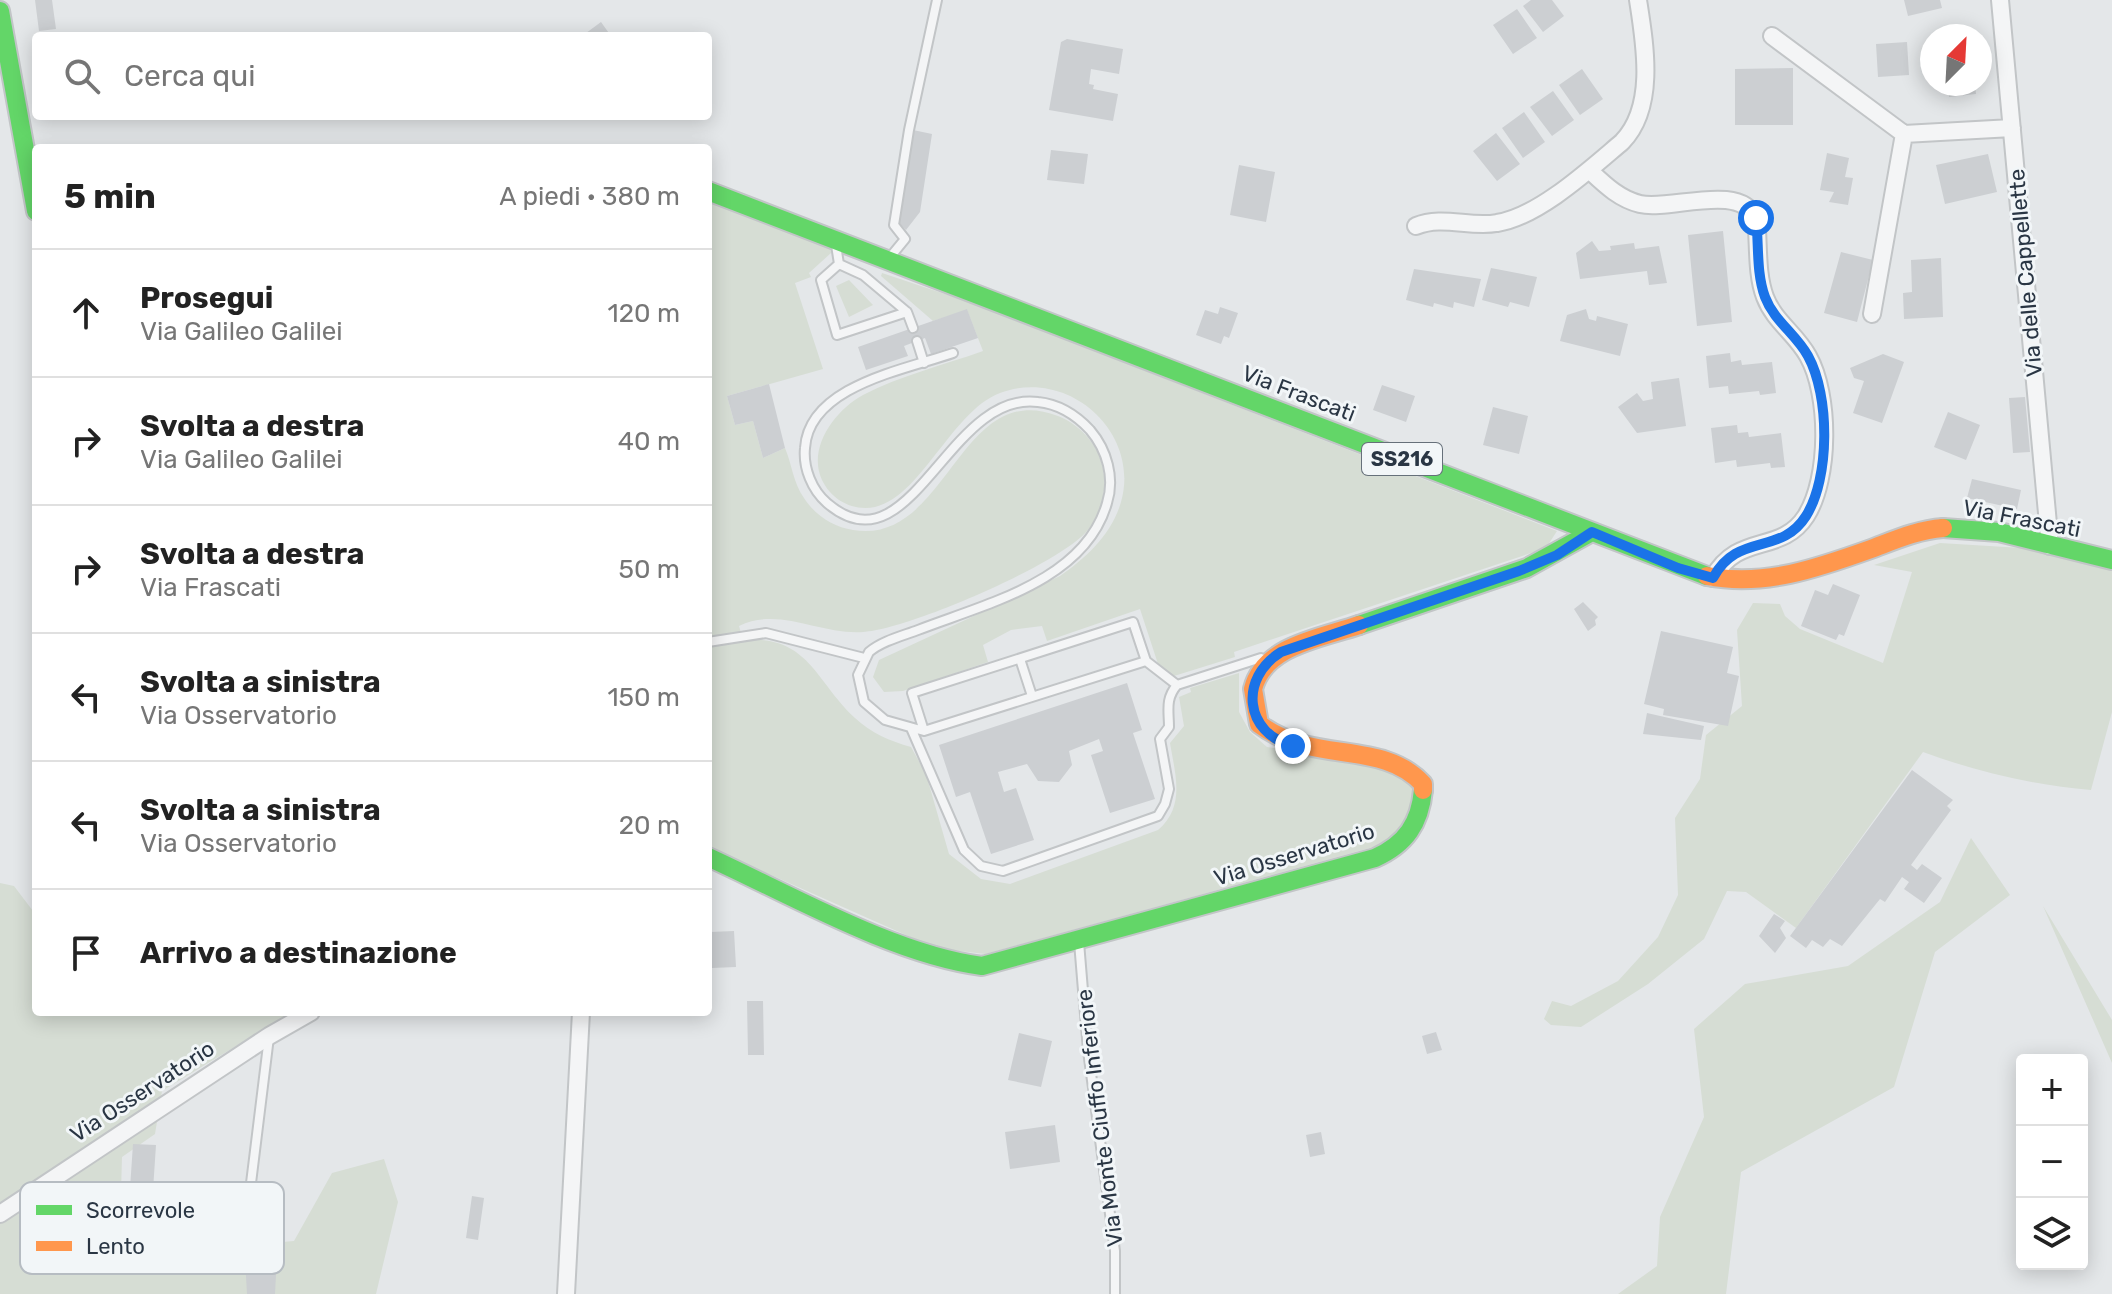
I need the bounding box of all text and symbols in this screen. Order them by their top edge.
north arrow [1920,24,1992,96]
search box [32,32,712,120]
icon: search [60,54,104,98]
text: Cerca qui [124,58,256,94]
street label: Via delle Cappellette [2003,168,2048,378]
text: 5 min [64,176,156,217]
text: A piedi · 380 m [499,181,680,212]
route start [1738,200,1774,236]
text: Prosegui [140,280,273,316]
icon: ahead [64,291,108,335]
text: 120 m [608,298,680,329]
text: Via Galileo Galilei [140,316,343,347]
street label: Via Frascati [1238,359,1359,427]
text: Svolta a destra [140,408,365,444]
icon: right [64,419,108,463]
text: 40 m [618,426,680,457]
road number: SS216 [1362,443,1442,475]
text: Via Galileo Galilei [140,444,343,475]
street label: Via Frascati [1961,494,2083,543]
text: Svolta a destra [140,536,365,572]
icon: right [64,547,108,591]
text: 50 m [619,554,680,585]
text: Via Frascati [140,572,281,603]
text: Svolta a sinistra [140,664,381,700]
icon: left [64,675,108,719]
text: 150 m [607,682,680,713]
text: Via Osservatorio [140,700,337,731]
route end [1275,728,1311,764]
text: Svolta a sinistra [140,792,381,828]
icon: left [64,803,108,847]
text: 20 m [619,810,680,841]
street label: Via Osservatorio [1211,817,1378,892]
text: Via Osservatorio [140,828,337,859]
icon: arrive [64,931,108,975]
text: Arrivo a destinazione [140,935,457,971]
street label: Via Monte Ciuffo Inferiore [1070,987,1129,1248]
street label: Via Osservatorio [65,1035,219,1148]
map controls [2016,1054,2088,1270]
button: + [2016,1054,2088,1126]
button: − [2016,1126,2088,1198]
legend [20,1182,284,1274]
text: Scorrevole [86,1197,195,1224]
button: layers [2016,1198,2088,1270]
text: Lento [86,1233,145,1260]

